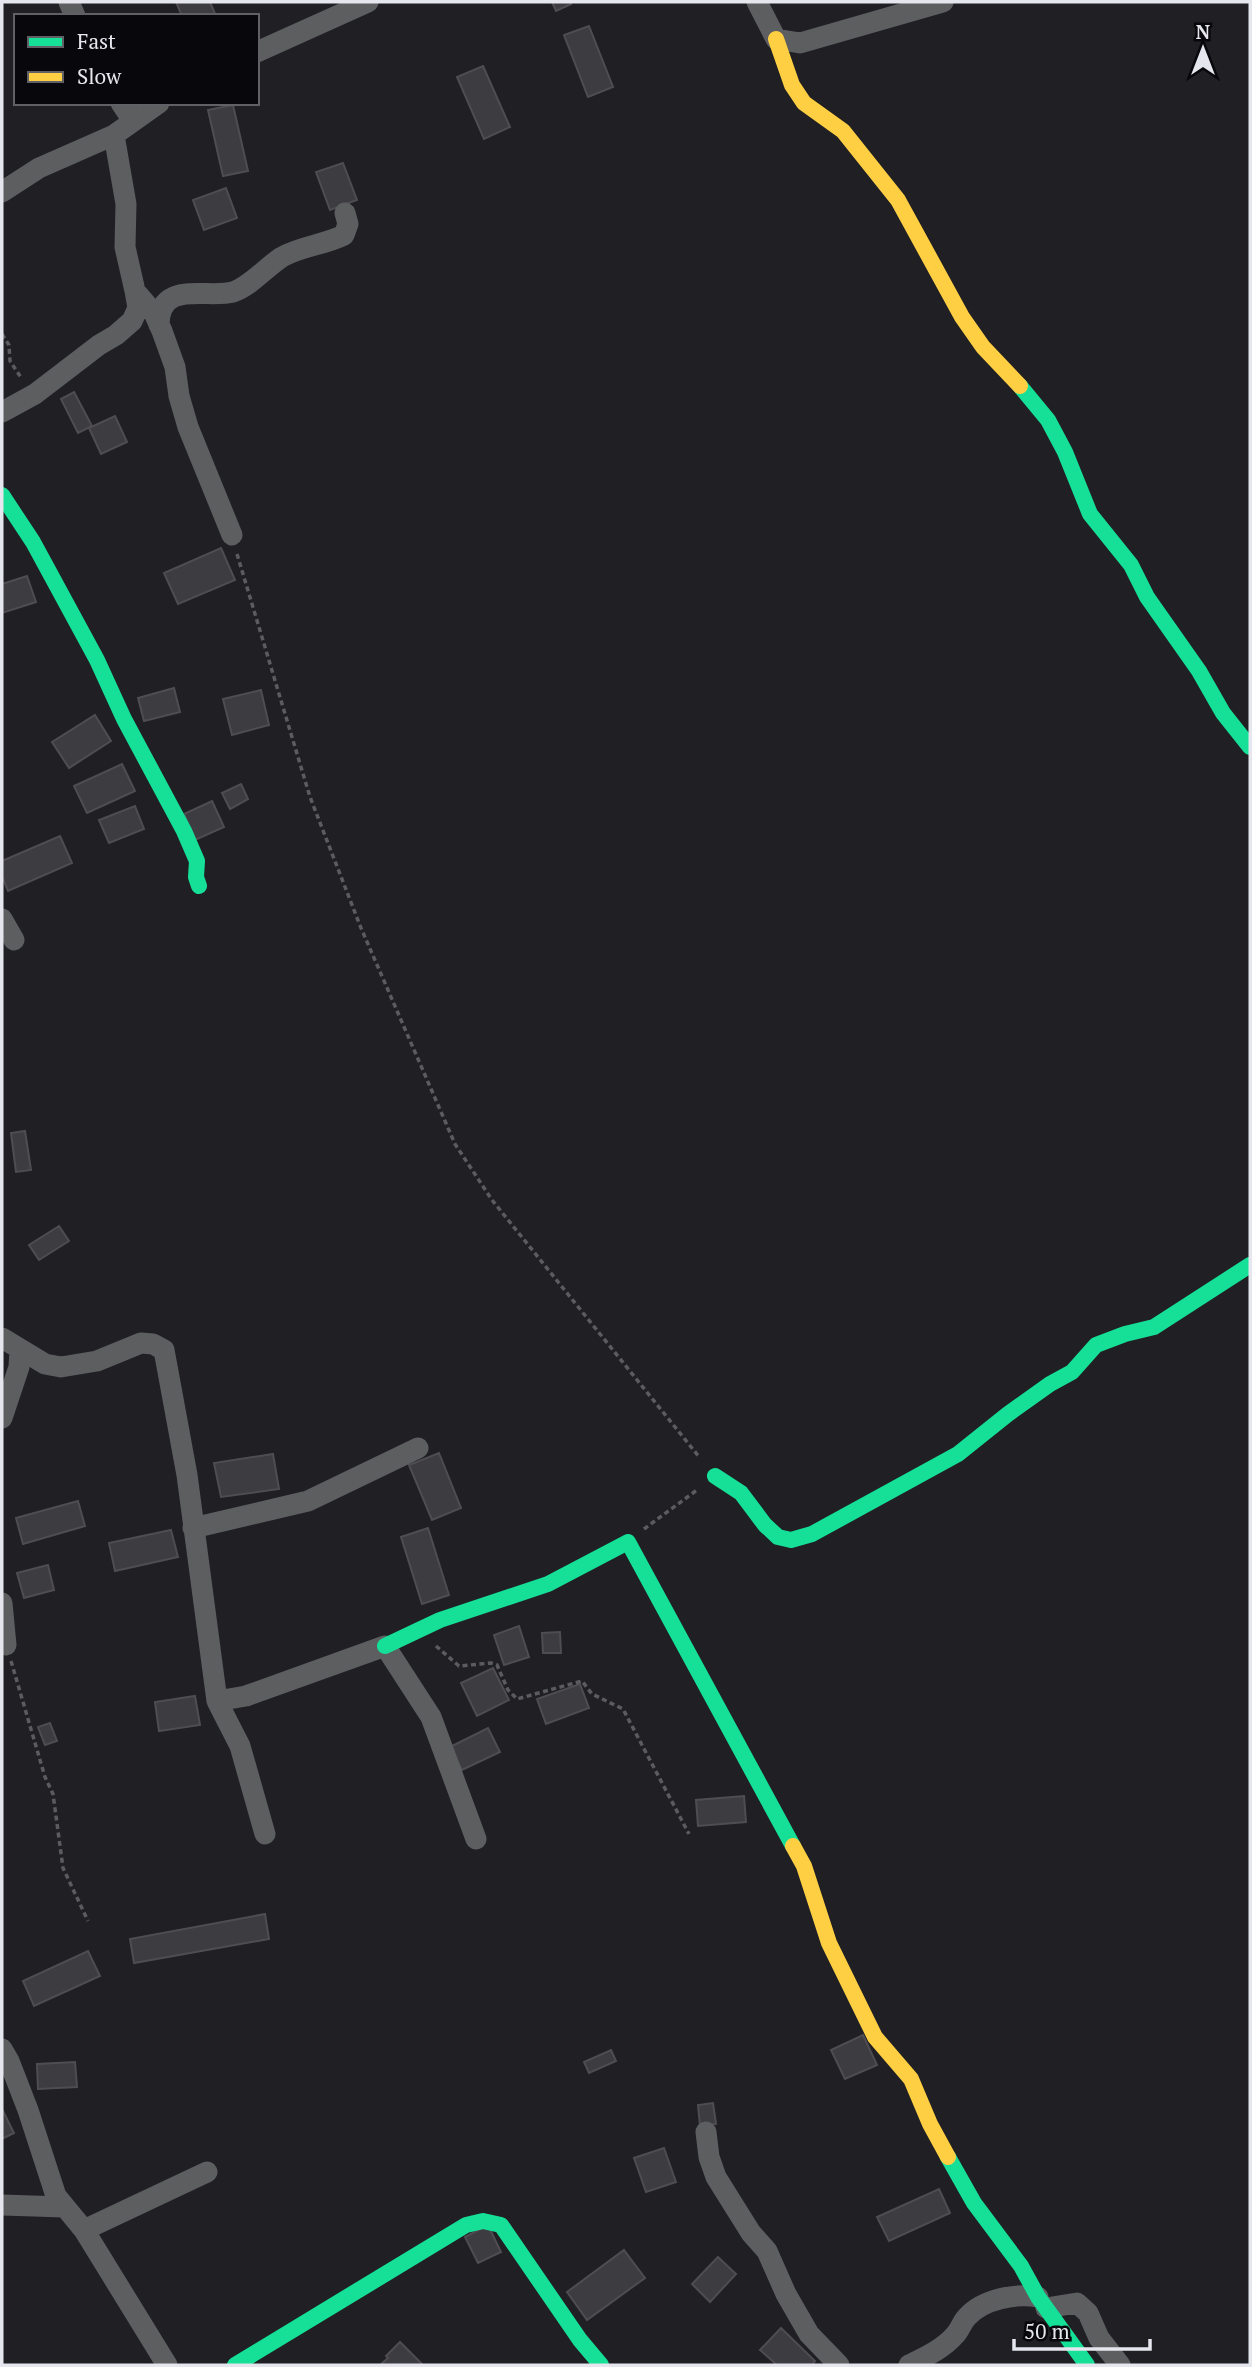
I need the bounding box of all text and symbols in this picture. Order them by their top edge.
legend [14,14,259,105]
north arrow [1168,14,1238,84]
text: N [1196,19,1211,44]
text: Fast [77,27,116,55]
text: Slow [77,62,122,90]
scale bar [1014,2308,1150,2352]
text: 50 m [1024,2317,1070,2345]

